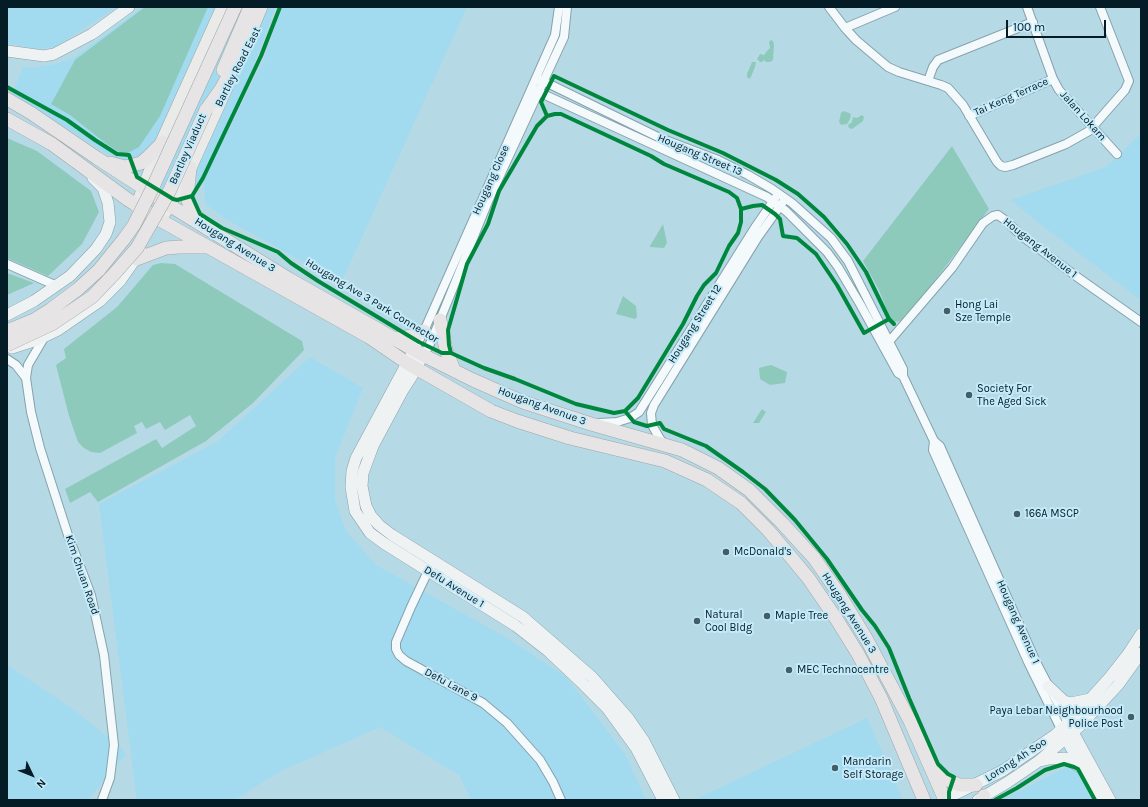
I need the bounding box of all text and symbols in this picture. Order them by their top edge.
scale bar [1008,12,1108,38]
text: 100 m [1013,20,1045,34]
street label: Bartley Road East [212,25,264,109]
street label: Tai Keng Terrace [972,75,1050,119]
street label: Jalan Lokam [1057,88,1109,144]
street label: Bartley Viaduct [167,112,209,186]
street label: Hougang Street 13 [656,131,744,179]
street label: Hougang Close [470,143,512,217]
street label: Hougang Avenue 3 [192,215,278,275]
street label: Hougang Avenue 1 [1000,215,1080,281]
street label: Hougang Ave 3 Park Connector [303,256,441,346]
street label: Hougang Street 12 [665,282,725,366]
place label: Hong Lai Sze Temple [955,298,1011,324]
marker: Hong Lai Sze Temple [942,306,952,316]
place label: Society For The Aged Sick [977,382,1047,408]
street label: Hougang Avenue 3 [496,384,588,428]
marker: Society For The Aged Sick [964,390,974,400]
place label: 166A MSCP [1025,507,1079,521]
marker: 166A MSCP [1012,509,1022,519]
street label: Kim Chuan Road [62,533,102,617]
place label: McDonald's [734,545,792,559]
marker: McDonald's [721,547,731,557]
street label: Defu Avenue 1 [422,563,486,611]
street label: Hougang Avenue 3 [819,570,879,656]
street label: Hougang Avenue 1 [994,578,1042,666]
place label: Natural Cool Bldg [705,608,752,634]
place label: Maple Tree [775,609,828,623]
marker: Maple Tree [762,611,772,621]
marker: Natural Cool Bldg [692,616,702,626]
place label: MEC Technocentre [797,663,889,677]
street label: Defu Lane 9 [422,665,480,705]
marker: MEC Technocentre [784,665,794,675]
place label: Paya Lebar Neighbourhood Police Post [989,704,1123,730]
marker: Paya Lebar Neighbourhood Police Post [1126,712,1136,722]
street label: Lorong Ah Soo [983,735,1049,785]
north arrow [12,755,52,795]
place label: Mandarin Self Storage [843,755,903,781]
marker: Mandarin Self Storage [830,763,840,773]
text: N [34,776,49,791]

